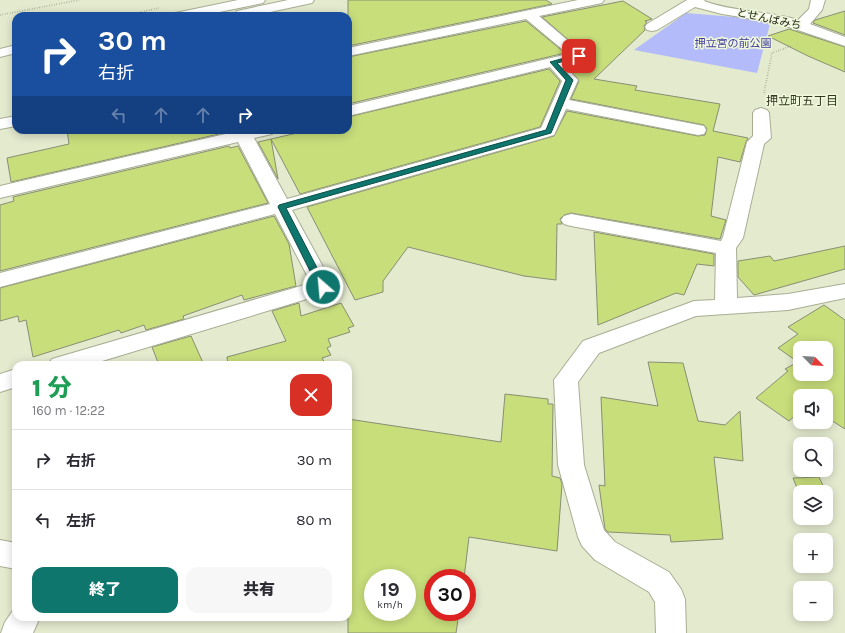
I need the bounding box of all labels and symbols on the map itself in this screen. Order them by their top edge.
street label: とせんばみち [735,6,803,32]
park label: 押立宮の前公園 [695,37,772,50]
pin [562,39,596,73]
district label: 押立町五丁目 [766,94,838,108]
position arrow [302,266,344,308]
north arrow [793,341,833,381]
speed limit sign: 30 [424,569,476,621]

